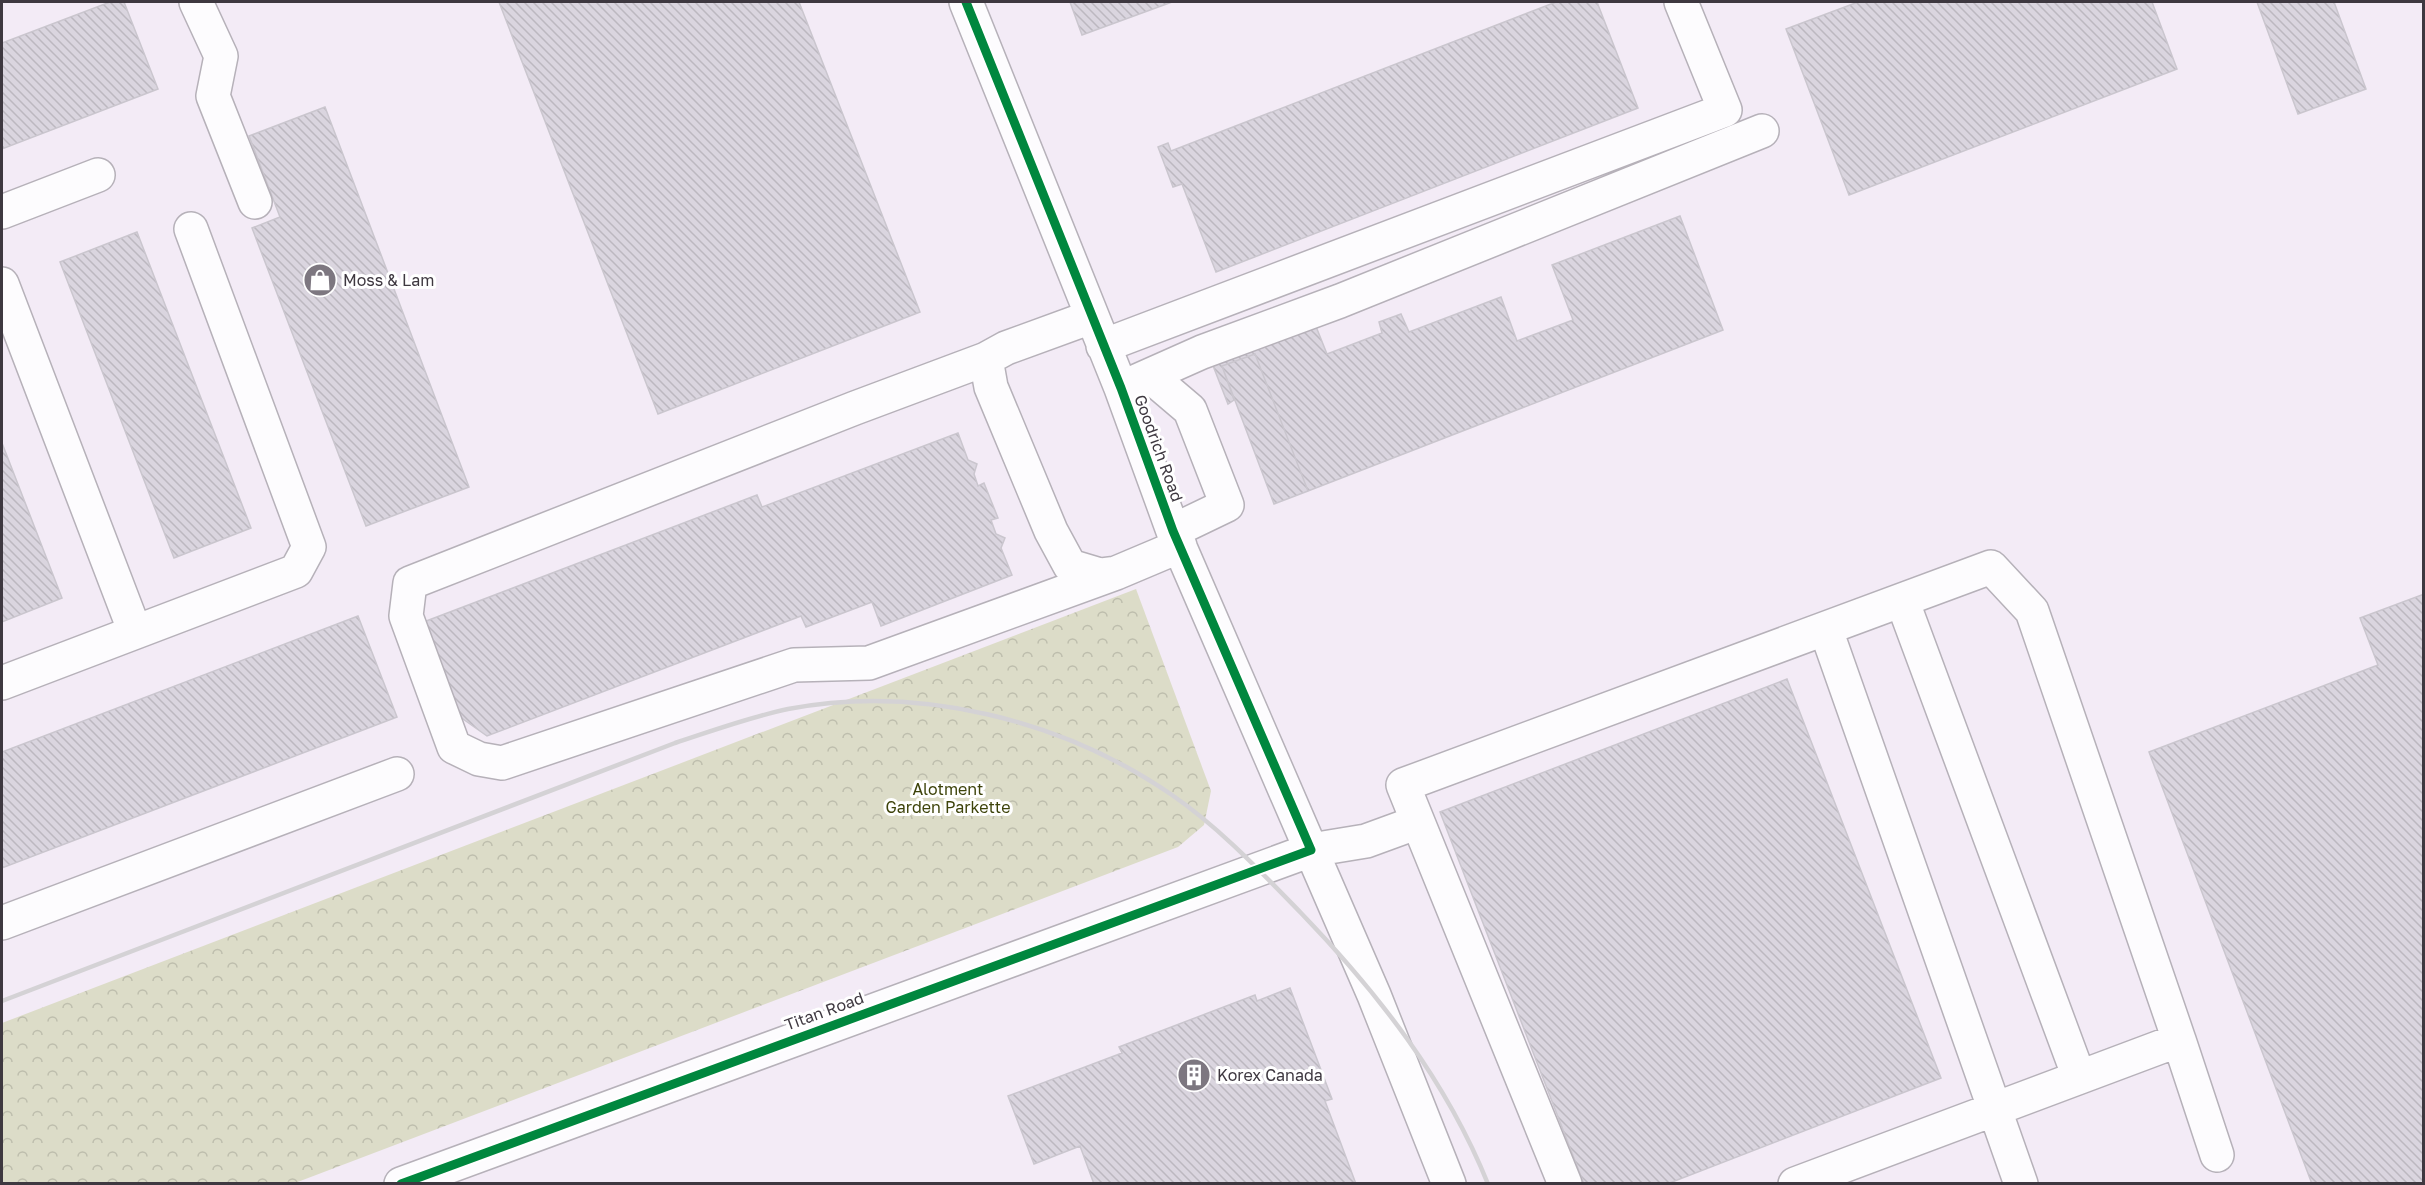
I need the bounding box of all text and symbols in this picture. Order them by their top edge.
shop icon: Moss & Lam [302,262,338,298]
place label: Moss & Lam [343,270,435,290]
street label: Goodrich Road [1130,392,1188,504]
park label: Alotment Garden Parkette [886,779,1010,817]
street label: Titan Road [782,987,866,1035]
building icon: Korex Canada [1176,1057,1212,1093]
place label: Korex Canada [1217,1065,1323,1085]

